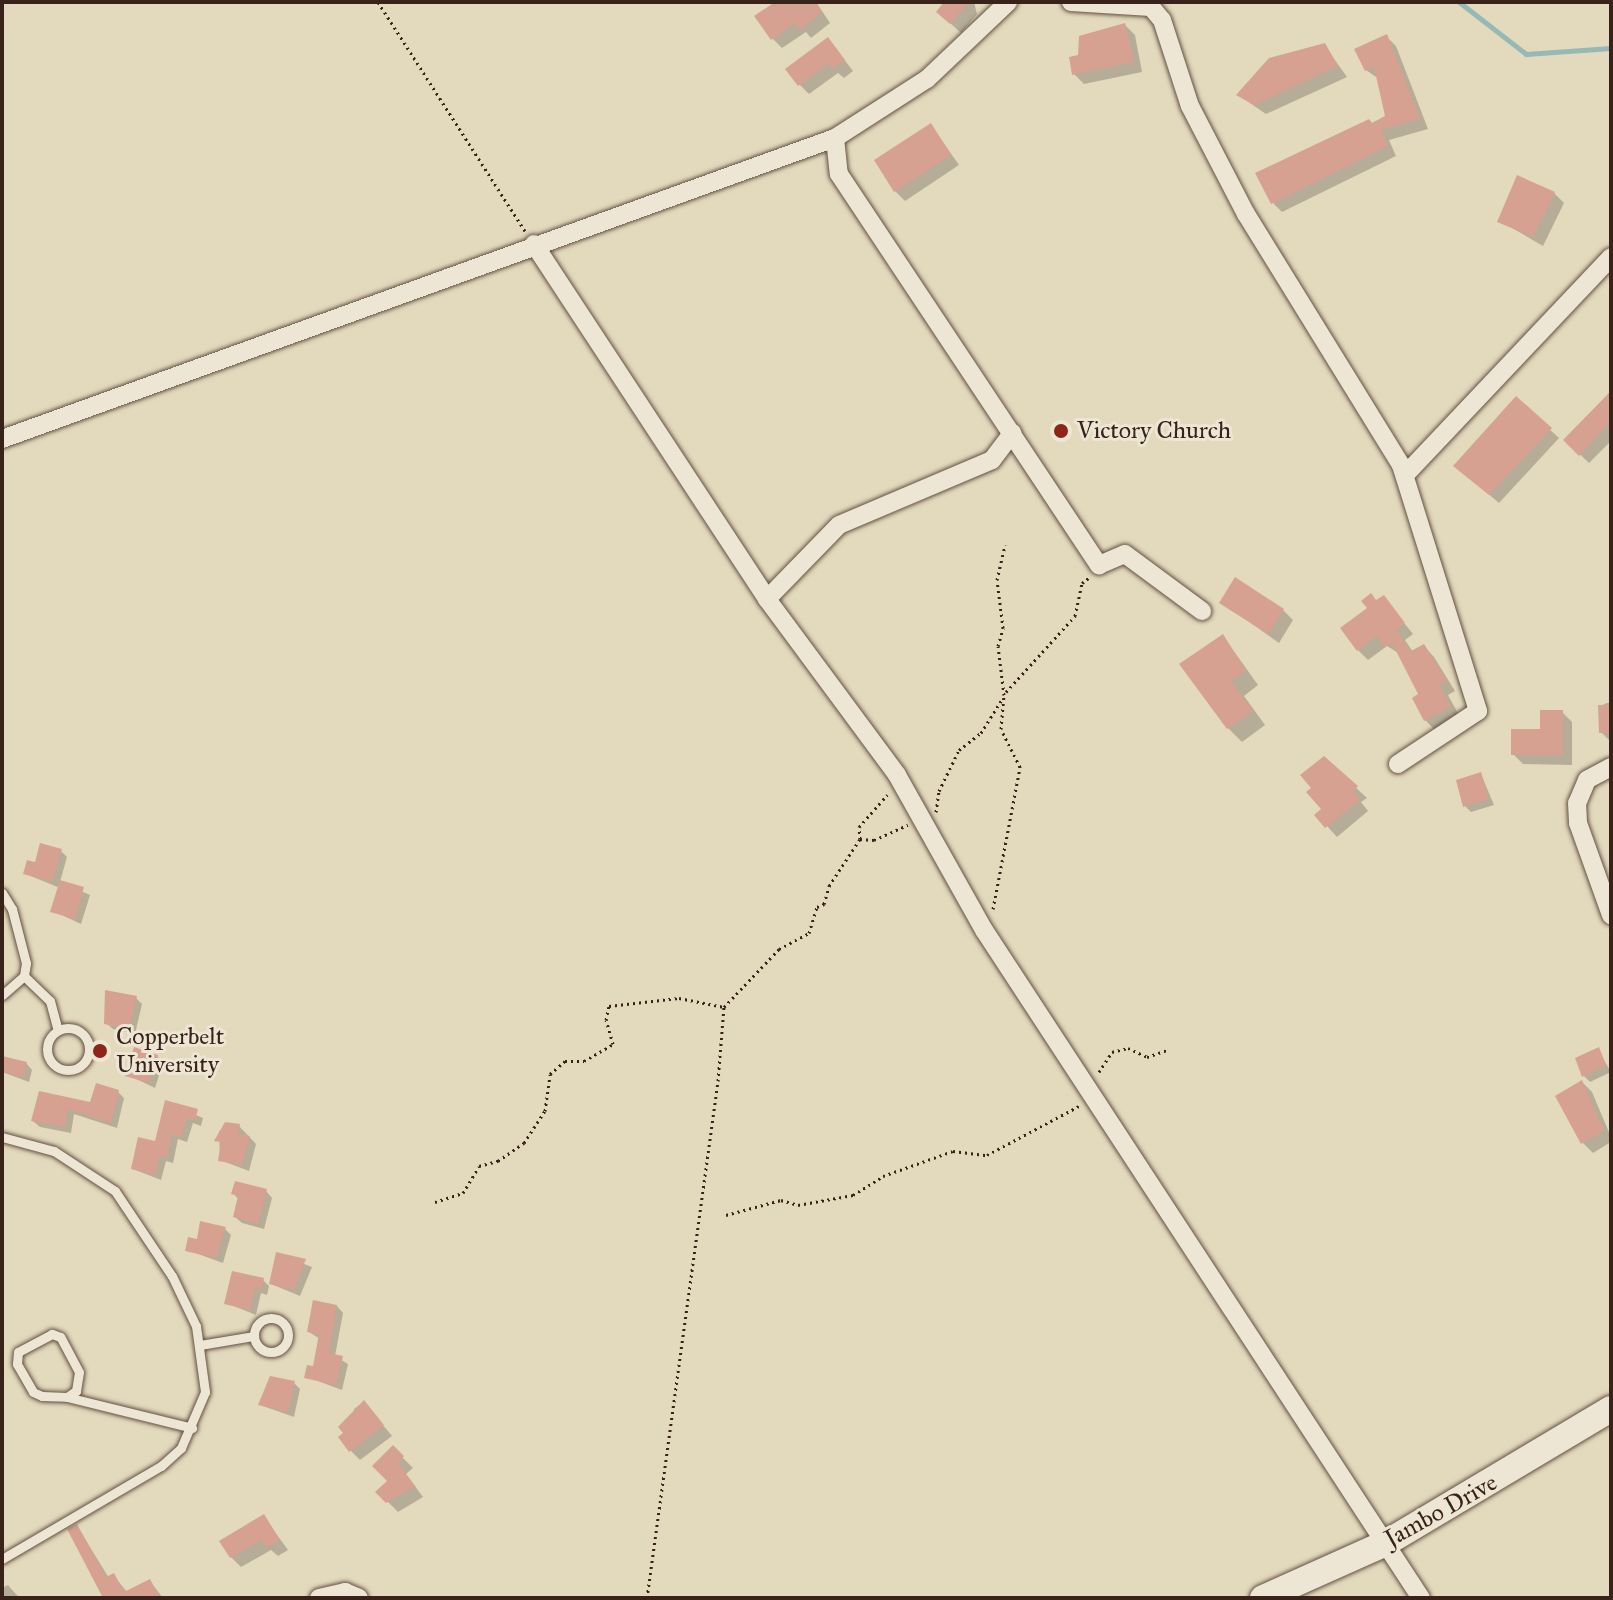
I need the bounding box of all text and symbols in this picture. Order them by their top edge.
place label: Victory Church [1077,417,1231,445]
marker: Victory Church [1052,422,1070,440]
place label: Copperbelt University [116,1023,224,1079]
marker: Copperbelt University [91,1042,109,1060]
street label: Jambo Drive [1380,1468,1502,1554]

